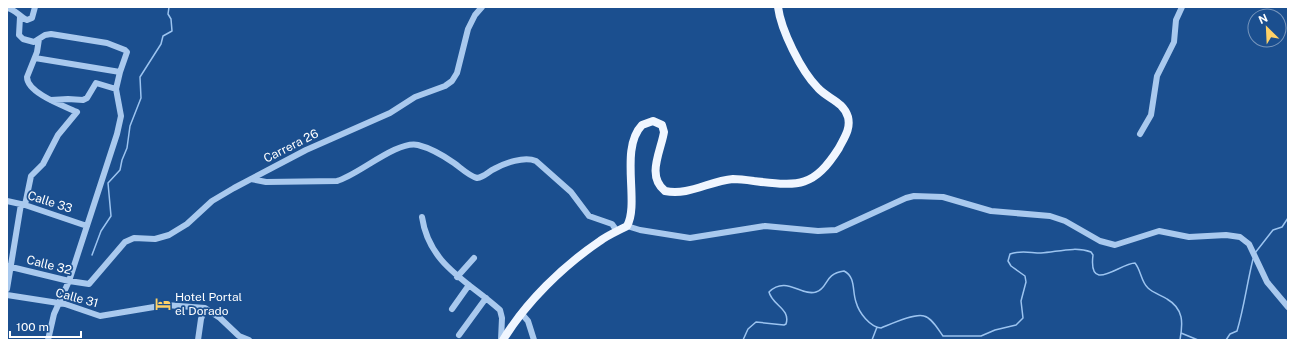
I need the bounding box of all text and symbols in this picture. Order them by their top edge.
north arrow [1247,8,1287,48]
text: N [1257,12,1269,26]
street label: Carrera 26 [261,126,321,166]
street label: Calle 33 [26,188,74,216]
street label: Calle 32 [25,253,73,277]
street label: Calle 31 [54,286,100,310]
place label: Hotel Portal el Dorado [175,290,243,318]
hotel icon: Hotel Portal el Dorado [154,295,172,313]
scale bar [10,313,81,339]
text: 100 m [16,320,49,334]

